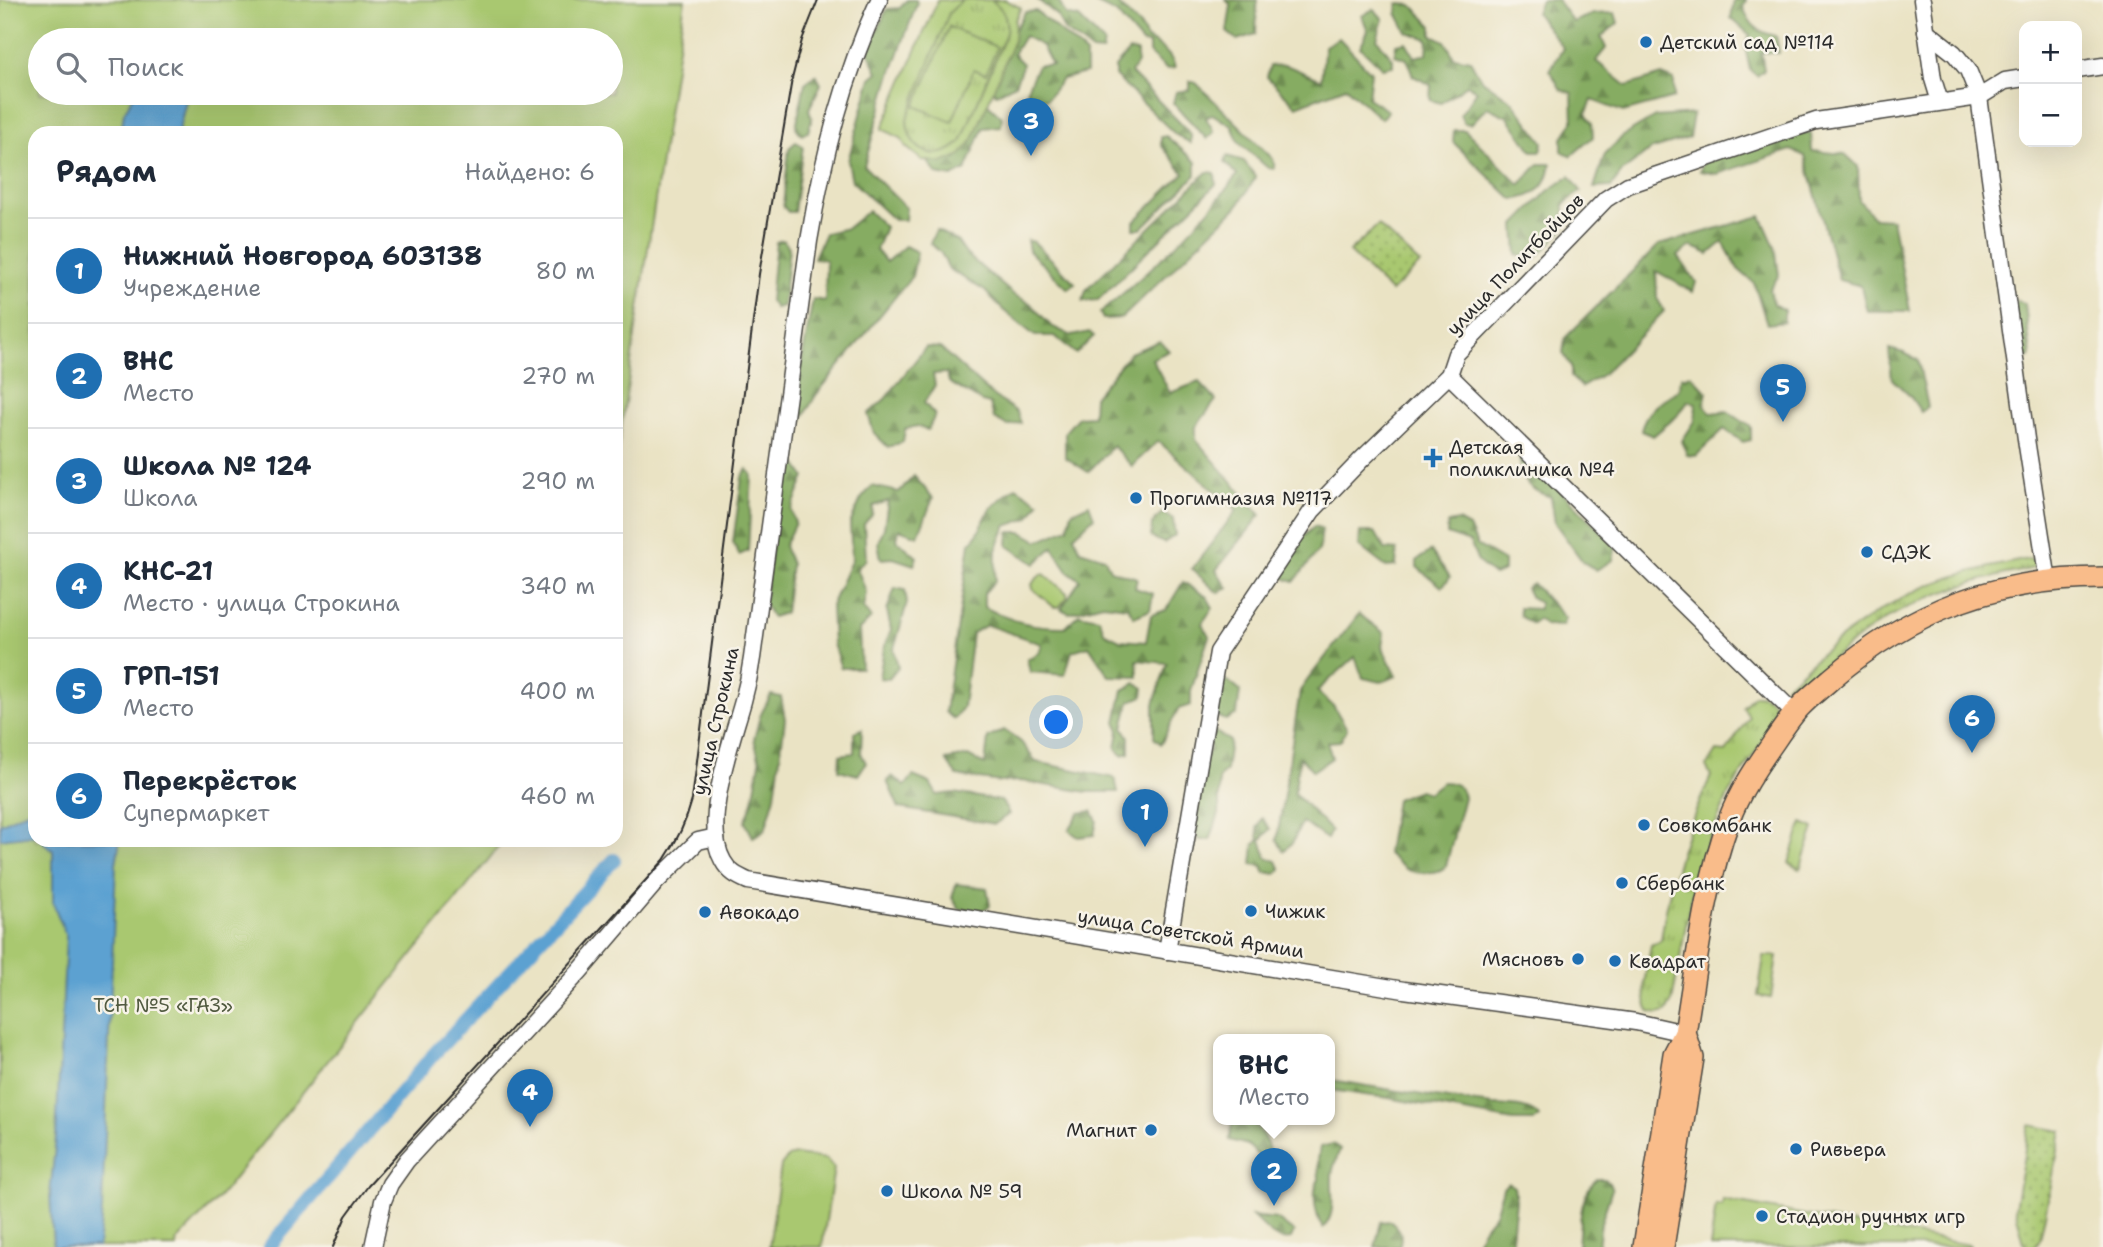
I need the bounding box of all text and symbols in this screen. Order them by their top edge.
map controls [2019,21,2082,147]
button: + [2019,21,2082,84]
search box [28,28,623,105]
place label: Детский сад №114 [1660,30,1834,55]
marker: Детский сад №114 [1638,34,1654,50]
icon: search [52,48,90,86]
text: Поиск [108,49,184,84]
button: − [2019,84,2082,147]
pin: 3 [1008,98,1054,156]
text: Рядом [56,151,156,192]
text: Найдено: 6 [465,157,595,187]
street label: улица Политбойцов [1441,188,1590,341]
text: Нижний Новгород 603138 [123,238,482,273]
text: 1 [74,256,84,286]
text: 80 m [536,256,595,286]
text: Учреждение [123,273,261,303]
text: ВНС [123,343,174,378]
text: 2 [71,361,87,391]
text: 270 m [521,361,595,391]
pin: 5 [1760,364,1806,422]
text: Место [123,378,194,408]
place label: Детская поликлиника №4 [1449,435,1615,482]
text: Школа № 124 [123,448,311,483]
marker: Детская поликлиника №4 [1423,448,1443,468]
text: 3 [71,466,87,496]
text: 290 m [521,466,595,496]
text: Школа [123,483,198,513]
place label: Прогимназия №117 [1150,486,1332,511]
marker: Прогимназия №117 [1128,490,1144,506]
place label: СДЭК [1881,540,1931,565]
marker: СДЭК [1859,544,1875,560]
text: КНС-21 [123,553,213,588]
text: 4 [71,571,87,601]
text: 340 m [520,571,595,601]
text: Место · улица Строкина [123,588,400,618]
street label: улица Строкина [686,644,745,798]
text: ГРП-151 [123,658,220,693]
text: 5 [72,676,86,706]
text: 400 m [519,676,595,706]
text: Место [123,693,194,723]
pin: 6 [1949,695,1995,753]
your location [1039,705,1073,739]
text: Перекрёсток [123,763,297,798]
text: 6 [71,781,87,811]
text: 460 m [520,781,595,811]
pin: 1 [1122,789,1168,847]
text: Супермаркет [123,798,270,828]
place label: Совкомбанк [1658,813,1772,838]
marker: Совкомбанк [1636,817,1652,833]
place label: Сбербанк [1636,871,1725,896]
marker: Сбербанк [1614,875,1630,891]
place label: Чижик [1265,899,1325,924]
place label: Авокадо [719,900,800,925]
street label: улица Советской Армии [1076,903,1306,964]
marker: Чижик [1243,903,1259,919]
marker: Авокадо [697,904,713,920]
place label: Мясновъ [1482,947,1564,972]
place label: Квадрат [1629,949,1707,974]
marker: Мясновъ [1570,951,1586,967]
marker: Квадрат [1607,953,1623,969]
park label: ТСН №5 «ГАЗ» [93,993,233,1018]
popup [1213,1034,1335,1125]
text: ВНС [1238,1047,1289,1082]
pin: 4 [507,1069,553,1127]
text: Место [1238,1082,1310,1112]
place label: Магнит [1066,1118,1137,1143]
marker: Магнит [1143,1122,1159,1138]
place label: Ривьера [1810,1137,1886,1162]
marker: Ривьера [1788,1141,1804,1157]
pin: 2 [1251,1148,1297,1206]
place label: Школа № 59 [901,1179,1023,1204]
marker: Школа № 59 [879,1183,895,1199]
place label: Стадион ручных игр [1776,1204,1965,1229]
marker: Стадион ручных игр [1754,1208,1770,1224]

